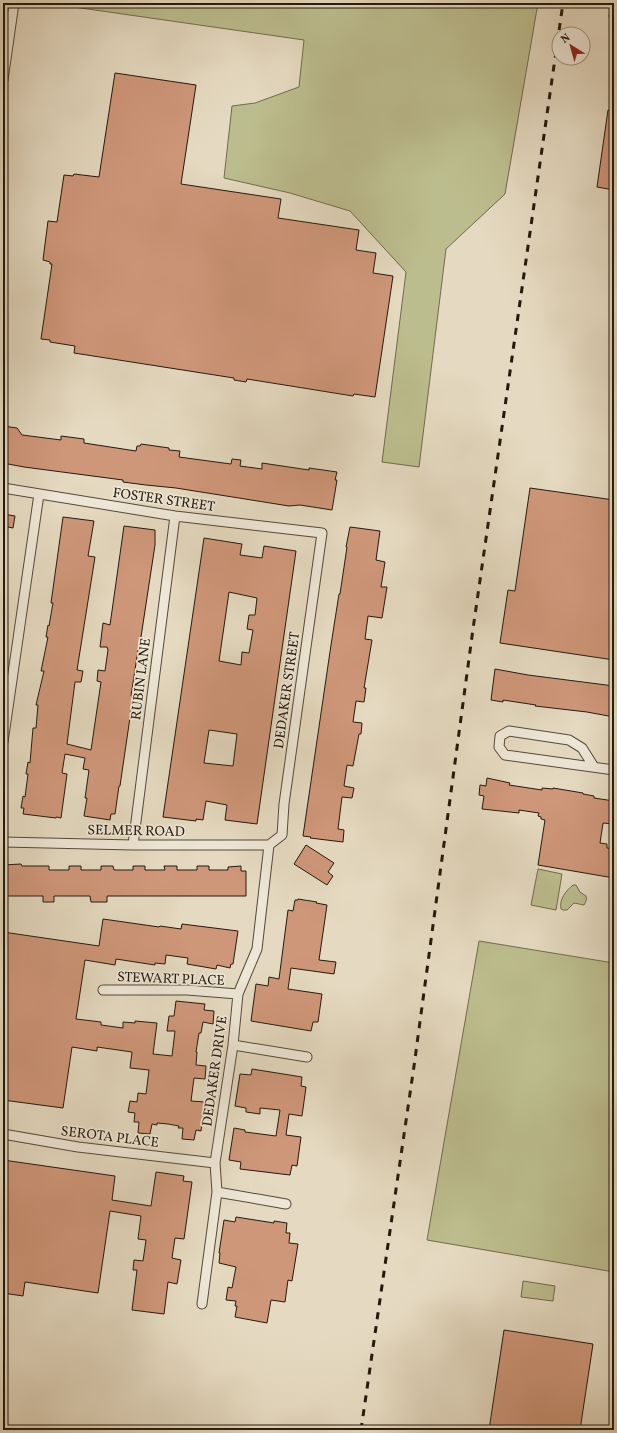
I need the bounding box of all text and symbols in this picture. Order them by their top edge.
north arrow [551,26,591,66]
text: N [558,31,574,48]
street label: FOSTER STREET [111,484,216,517]
street label: DEDAKER STREET [270,630,305,750]
street label: RUBIN LANE [127,637,156,721]
street label: SELMER ROAD [87,821,185,842]
street label: STEWART PLACE [117,968,225,991]
street label: DEDAKER DRIVE [198,1015,233,1128]
street label: SEROTA PLACE [60,1122,160,1153]

